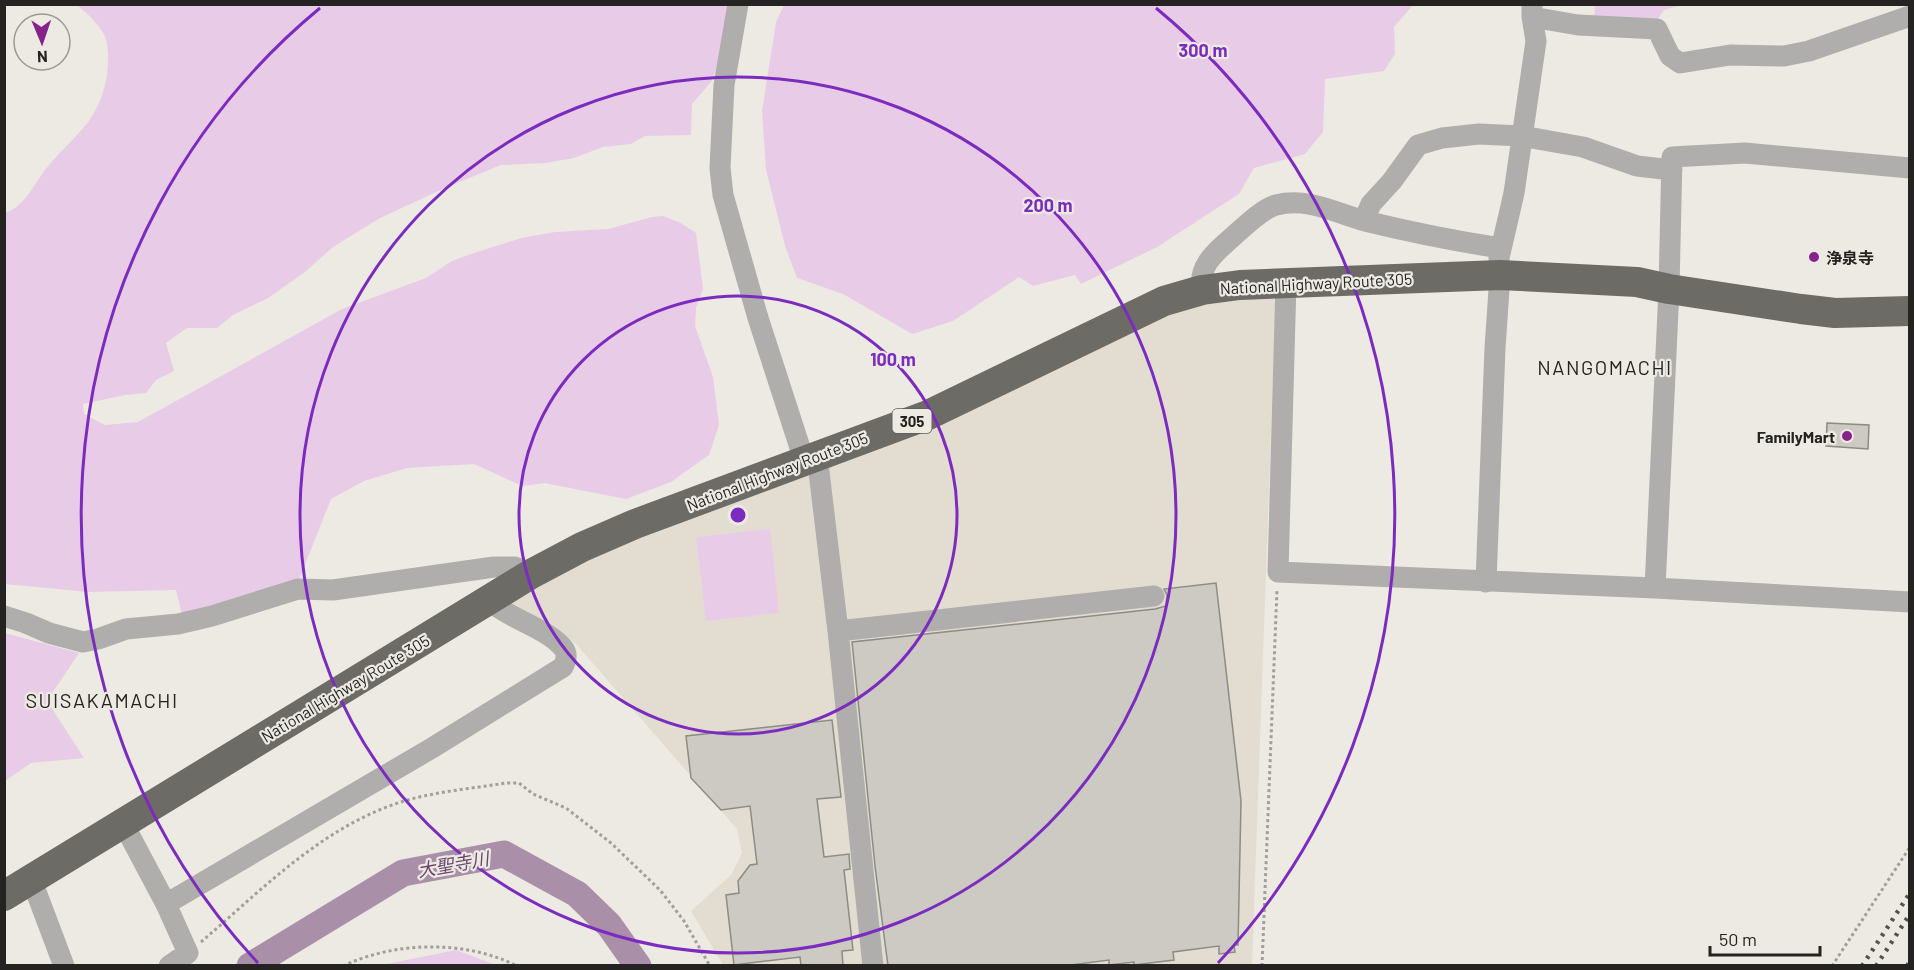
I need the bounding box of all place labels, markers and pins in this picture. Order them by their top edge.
place label: 浄泉寺 [1826,248,1874,267]
marker: 浄泉寺 [1807,250,1821,264]
place label: FamilyMart [1757,427,1835,446]
marker: FamilyMart [1840,429,1854,443]
centre of rings [728,505,748,525]

